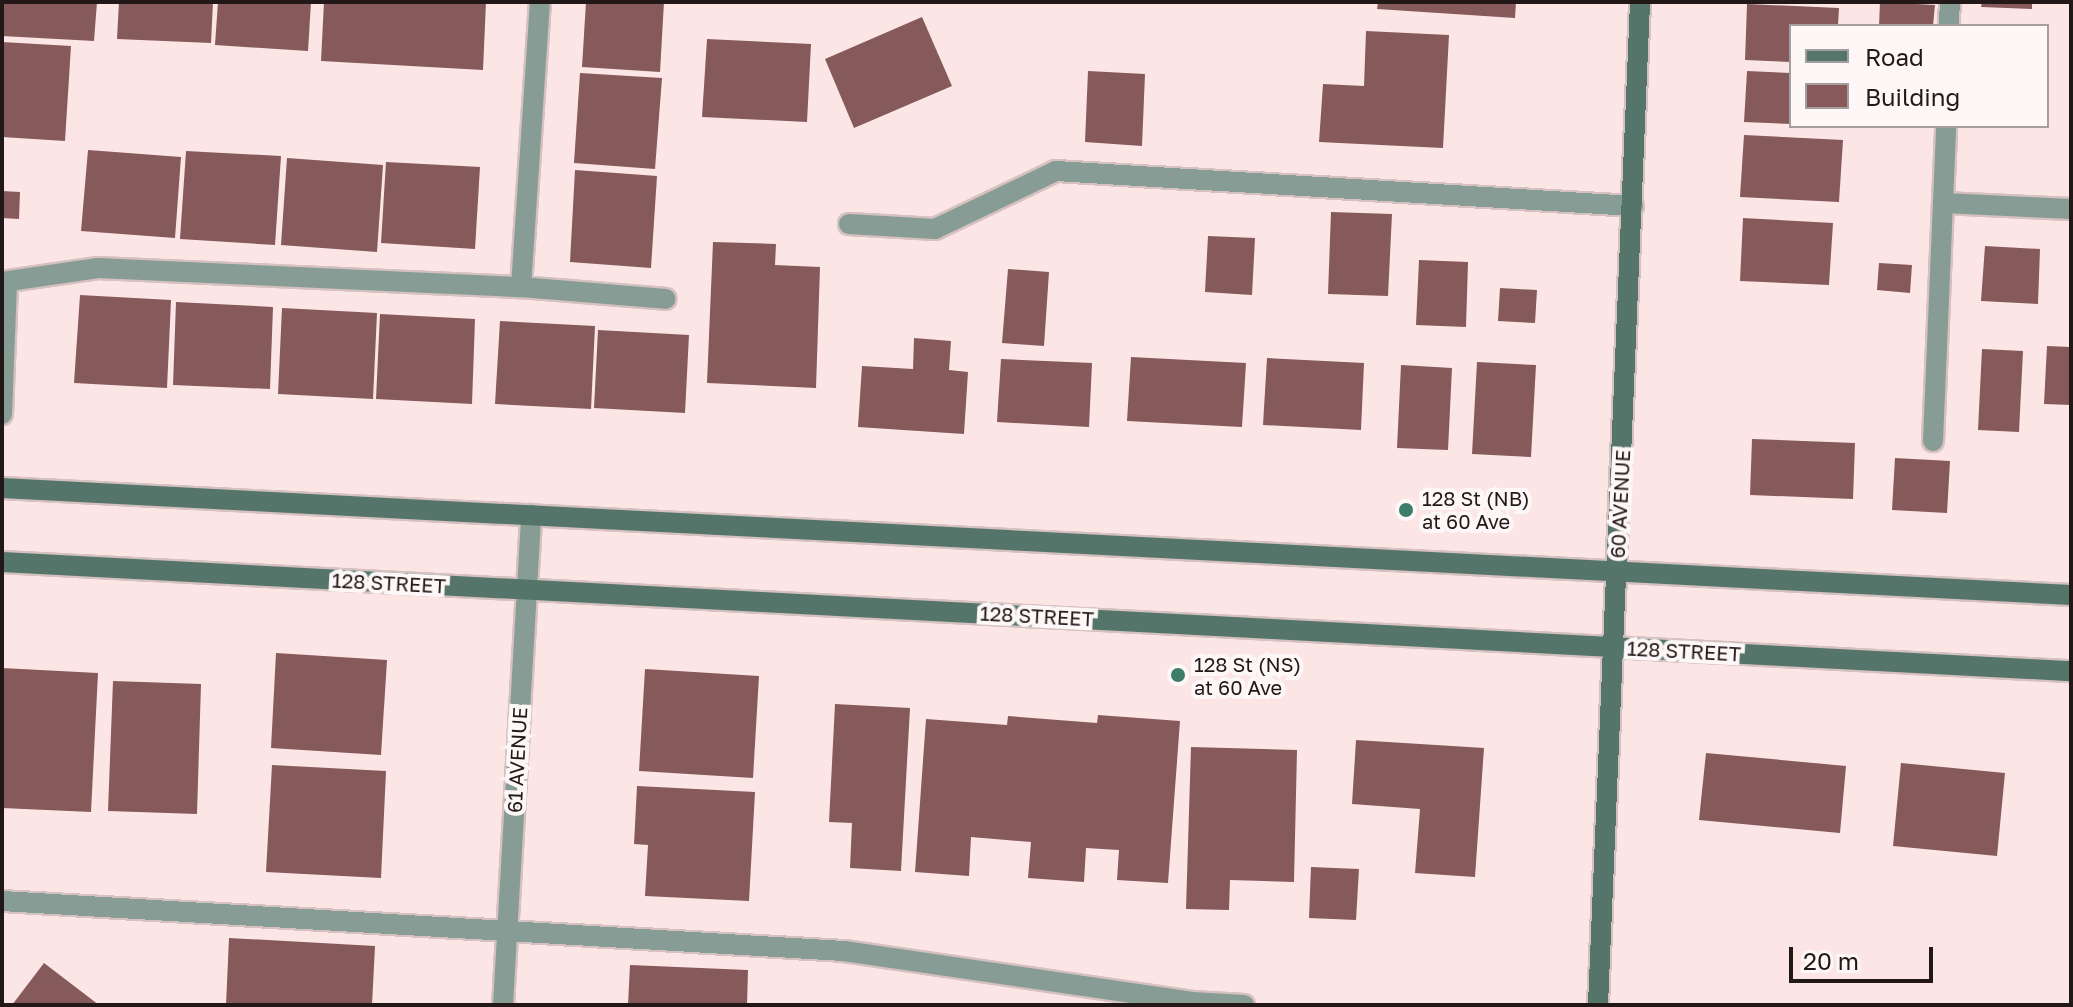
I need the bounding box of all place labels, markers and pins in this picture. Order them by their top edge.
place label: 128 St (NB) at 60 Ave [1422,486,1530,533]
marker: 128 St (NB) at 60 Ave [1397,501,1415,519]
place label: 128 St (NS) at 60 Ave [1194,652,1301,699]
marker: 128 St (NS) at 60 Ave [1169,666,1187,684]

